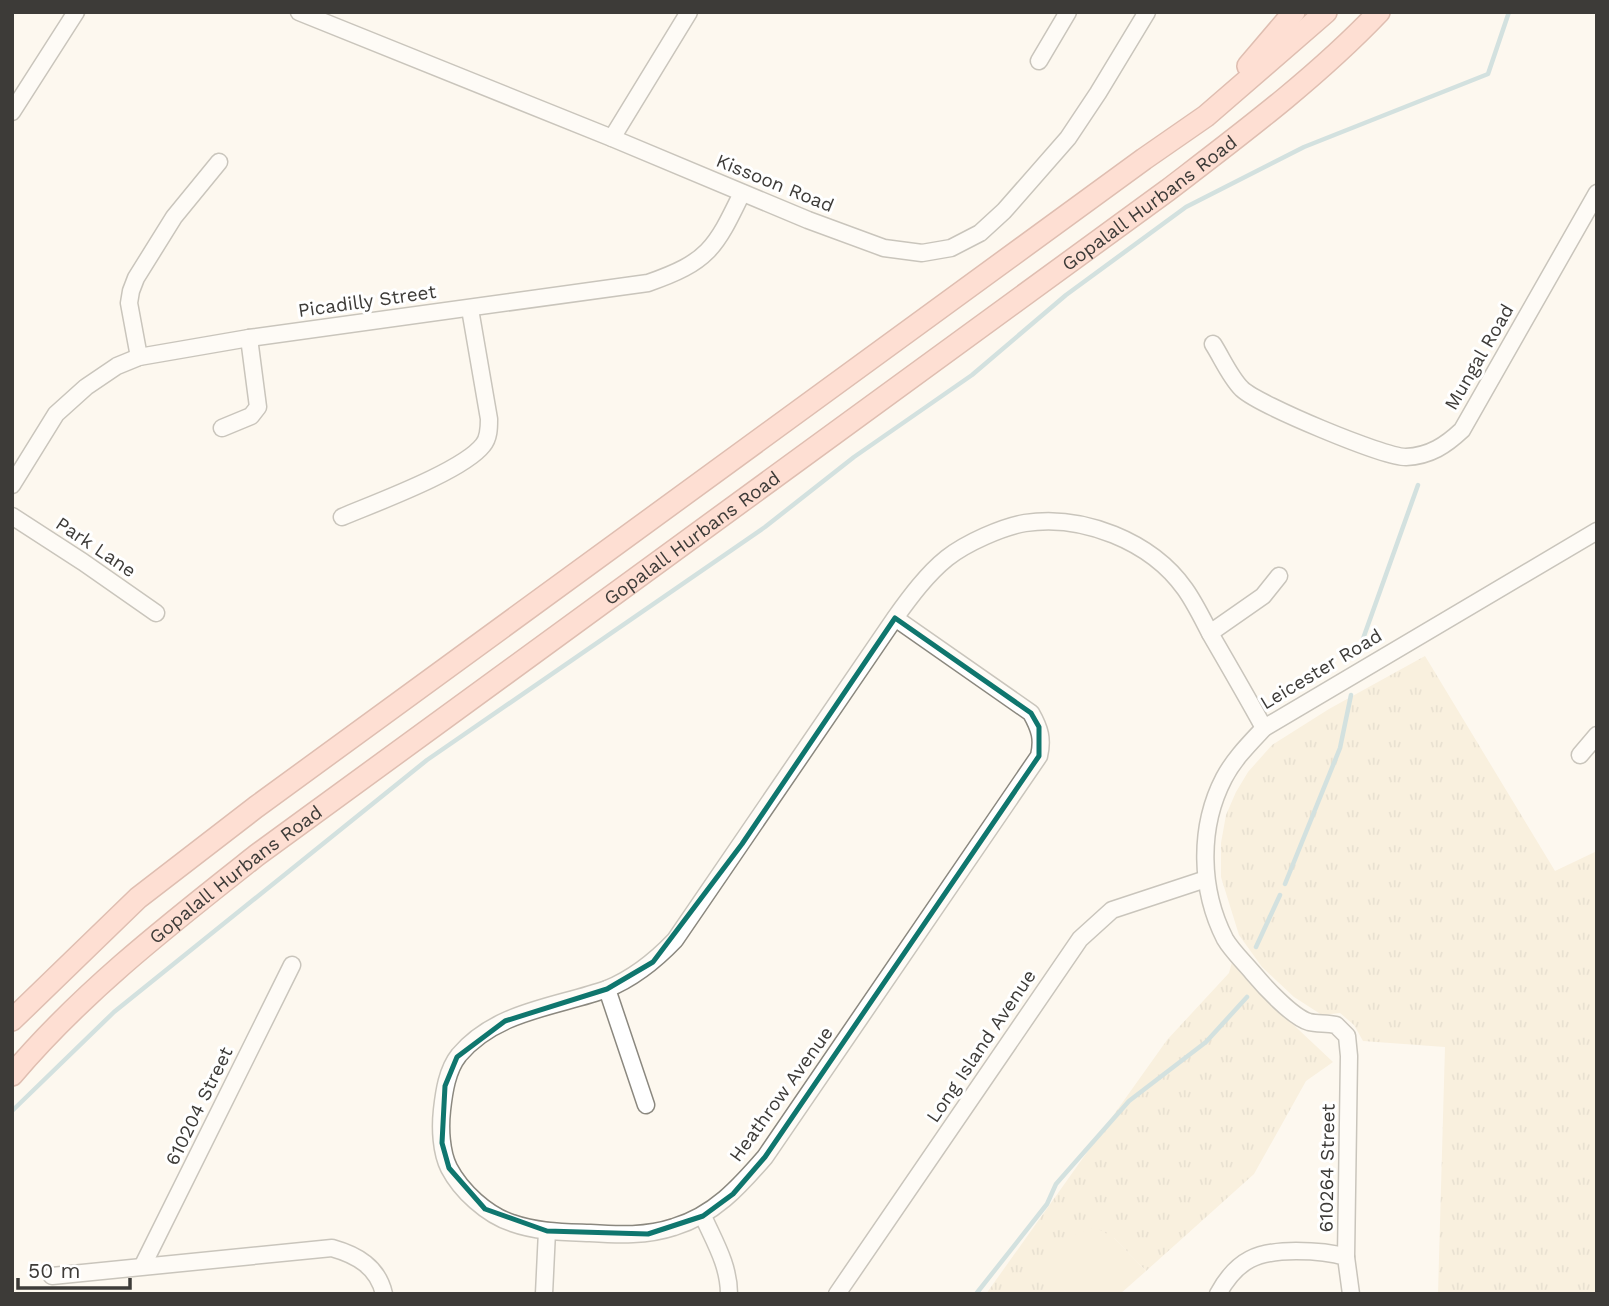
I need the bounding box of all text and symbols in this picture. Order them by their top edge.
street label: Gopalall Hurbans Road [1057,130,1241,275]
street label: Kissoon Road [713,149,837,217]
street label: Picadilly Street [296,280,438,322]
street label: Mungal Road [1439,300,1519,414]
street label: Gopalall Hurbans Road [599,466,784,610]
street label: Park Lane [52,512,140,582]
street label: Leicester Road [1256,624,1386,714]
street label: Gopalall Hurbans Road [144,800,326,948]
street label: Long Island Avenue [921,965,1041,1127]
street label: Heathrow Avenue [724,1022,838,1166]
street label: 610204 Street [160,1043,238,1169]
street label: 610264 Street [1314,1103,1340,1233]
scale bar [18,1246,130,1290]
text: 50 m [28,1258,80,1283]

